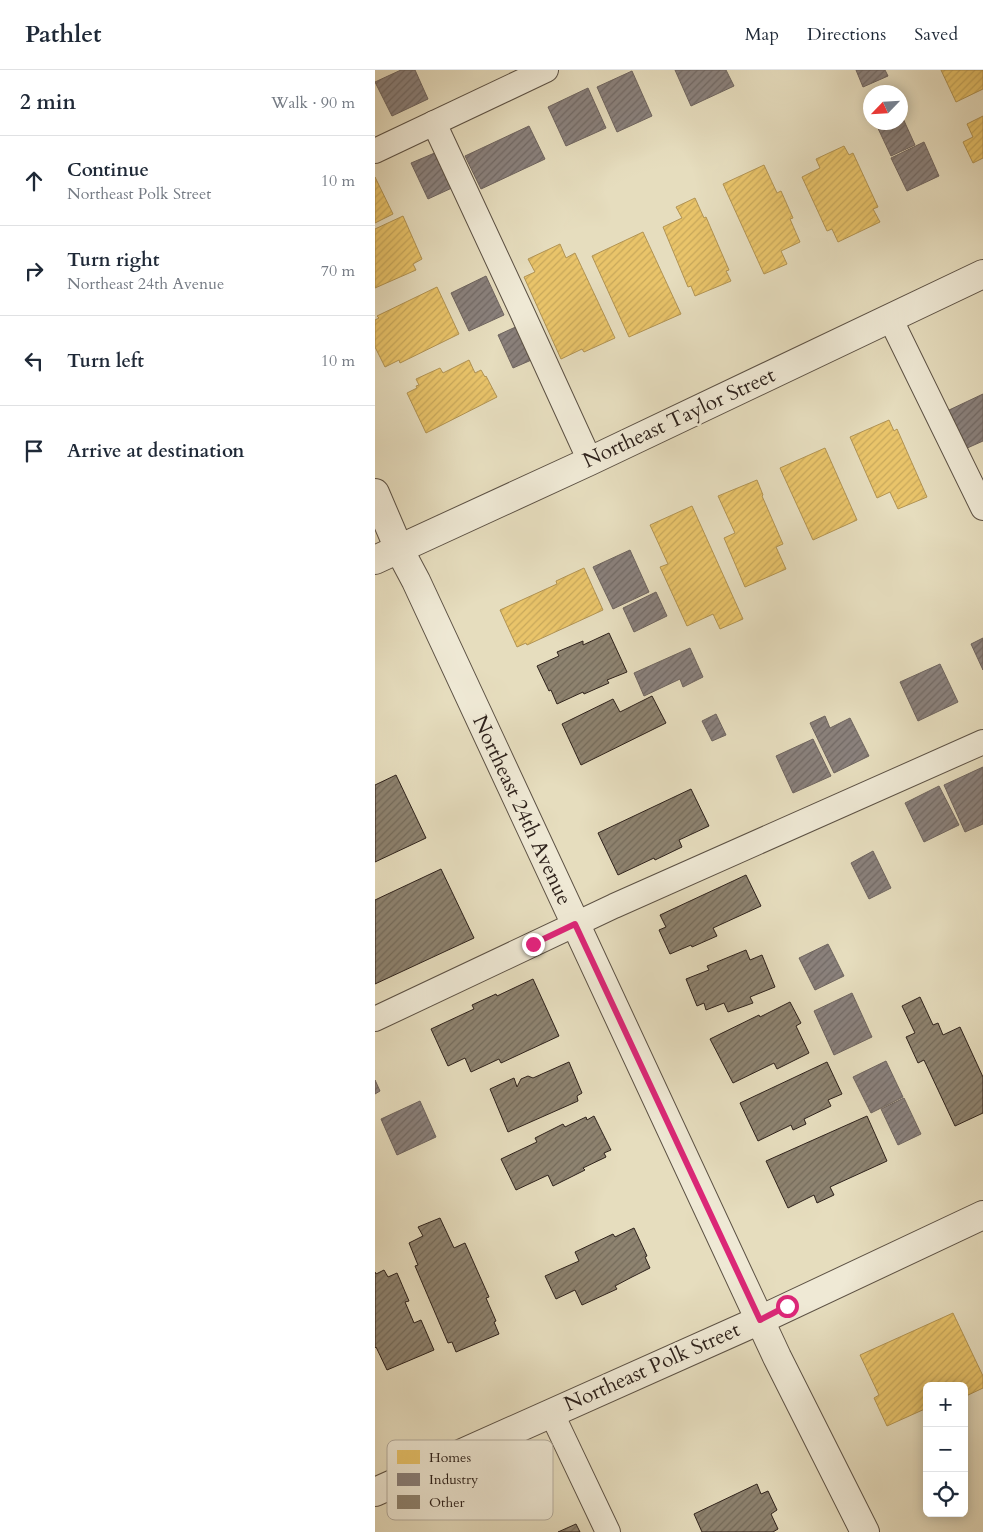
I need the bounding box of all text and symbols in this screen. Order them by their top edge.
text: Pathlet [25,18,102,51]
text: Map [745,22,779,47]
text: Directions [807,22,886,47]
text: Saved [914,22,958,47]
north arrow [863,85,908,130]
text: 2 min [20,88,76,117]
text: Walk · 90 m [271,92,355,114]
text: Continue [67,157,149,183]
icon: ahead [20,167,48,195]
text: 10 m [321,170,355,192]
text: Northeast Polk Street [67,183,211,205]
text: Turn right [67,247,159,273]
icon: right [20,257,48,285]
text: 70 m [321,260,355,282]
text: Northeast 24th Avenue [67,273,224,295]
icon: left [20,347,48,375]
text: Turn left [67,348,144,374]
text: 10 m [321,350,355,372]
street label: Northeast Taylor Street [578,361,780,475]
icon: arrive [20,437,48,465]
text: Arrive at destination [67,438,244,464]
street label: Northeast 24th Avenue [465,710,579,910]
route end [522,933,545,956]
route start [776,1295,799,1318]
street label: Northeast Polk Street [560,1315,745,1419]
map controls [923,1382,968,1517]
button: + [923,1382,968,1427]
button: − [923,1427,968,1472]
legend [387,1440,553,1520]
text: Homes [429,1448,471,1467]
text: Industry [429,1470,479,1489]
button: locate [923,1472,968,1517]
text: Other [429,1493,466,1512]

